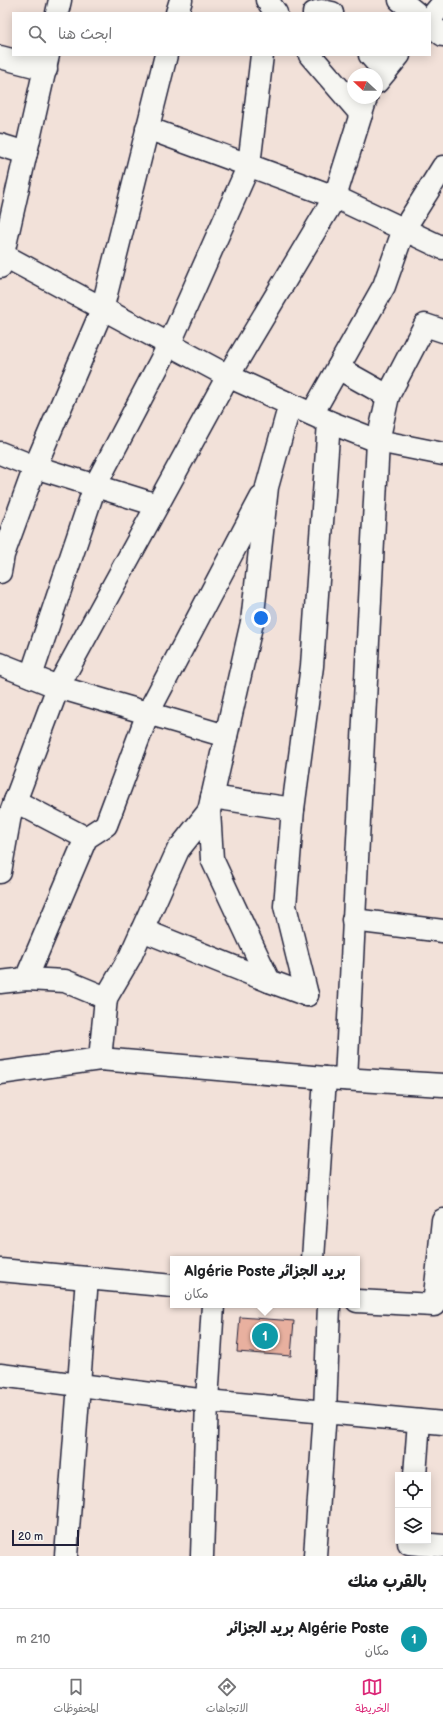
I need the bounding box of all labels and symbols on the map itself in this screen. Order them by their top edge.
north arrow [347,68,383,104]
your location [251,608,271,628]
pin: 1 [252,1321,278,1351]
scale bar [12,1528,79,1547]

